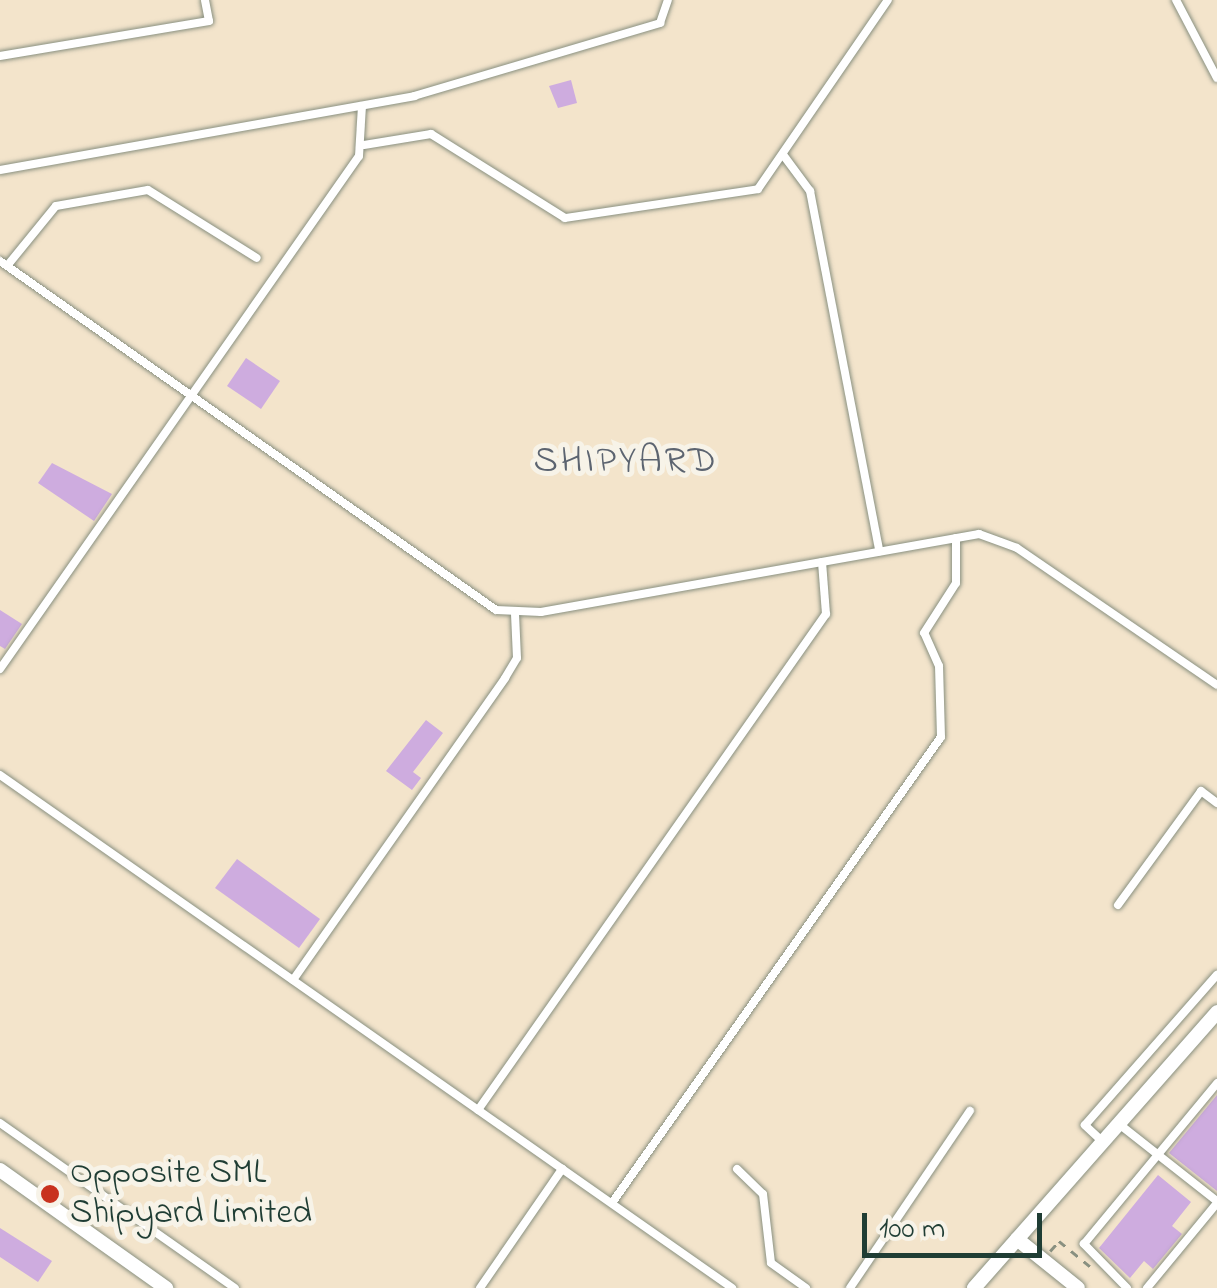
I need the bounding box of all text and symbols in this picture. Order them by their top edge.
district label: SHIPYARD [534,440,718,486]
place label: Opposite SML Shipyard Limited [70,1153,312,1235]
marker: Opposite SML Shipyard Limited [39,1183,61,1205]
scale bar [867,1193,1047,1255]
text: 100 m [879,1208,945,1252]

